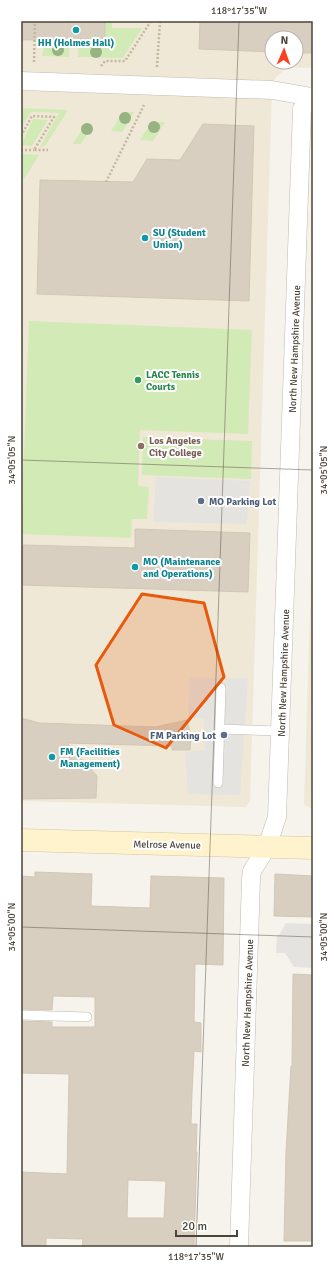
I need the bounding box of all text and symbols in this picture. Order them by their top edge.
text: 118°17'35"W [211,5,267,17]
marker: HH (Holmes Hall) [71,25,81,35]
north arrow [264,30,304,70]
text: N [280,34,288,47]
place label: HH (Holmes Hall) [38,37,114,49]
place label: SU (Student Union) [153,227,206,251]
marker: SU (Student Union) [140,233,150,243]
street label: North New Hampshire Avenue [287,285,303,413]
place label: LACC Tennis Courts [146,369,200,393]
marker: LACC Tennis Courts [133,375,143,385]
place label: Los Angeles City College [149,435,202,459]
text: 34°05'05"N [6,436,18,484]
marker: Los Angeles City College [136,441,146,451]
text: 34°05'05"N [318,446,330,494]
marker: MO Parking Lot [196,496,206,506]
place label: MO Parking Lot [209,496,277,508]
place label: MO (Maintenance and Operations) [143,556,220,580]
marker: MO (Maintenance and Operations) [130,562,140,572]
street label: North New Hampshire Avenue [276,609,292,737]
place label: FM Parking Lot [150,730,216,742]
marker: FM Parking Lot [219,730,229,740]
place label: FM (Facilities Management) [60,746,121,770]
marker: FM (Facilities Management) [47,752,57,762]
street label: Melrose Avenue [133,838,201,852]
text: 34°05'00"N [6,903,18,951]
text: 34°05'00"N [318,913,330,961]
street label: North New Hampshire Avenue [240,939,256,1067]
scale bar [176,1212,237,1238]
text: 20 m [182,1219,207,1234]
text: 118°17'35"W [168,1251,224,1263]

